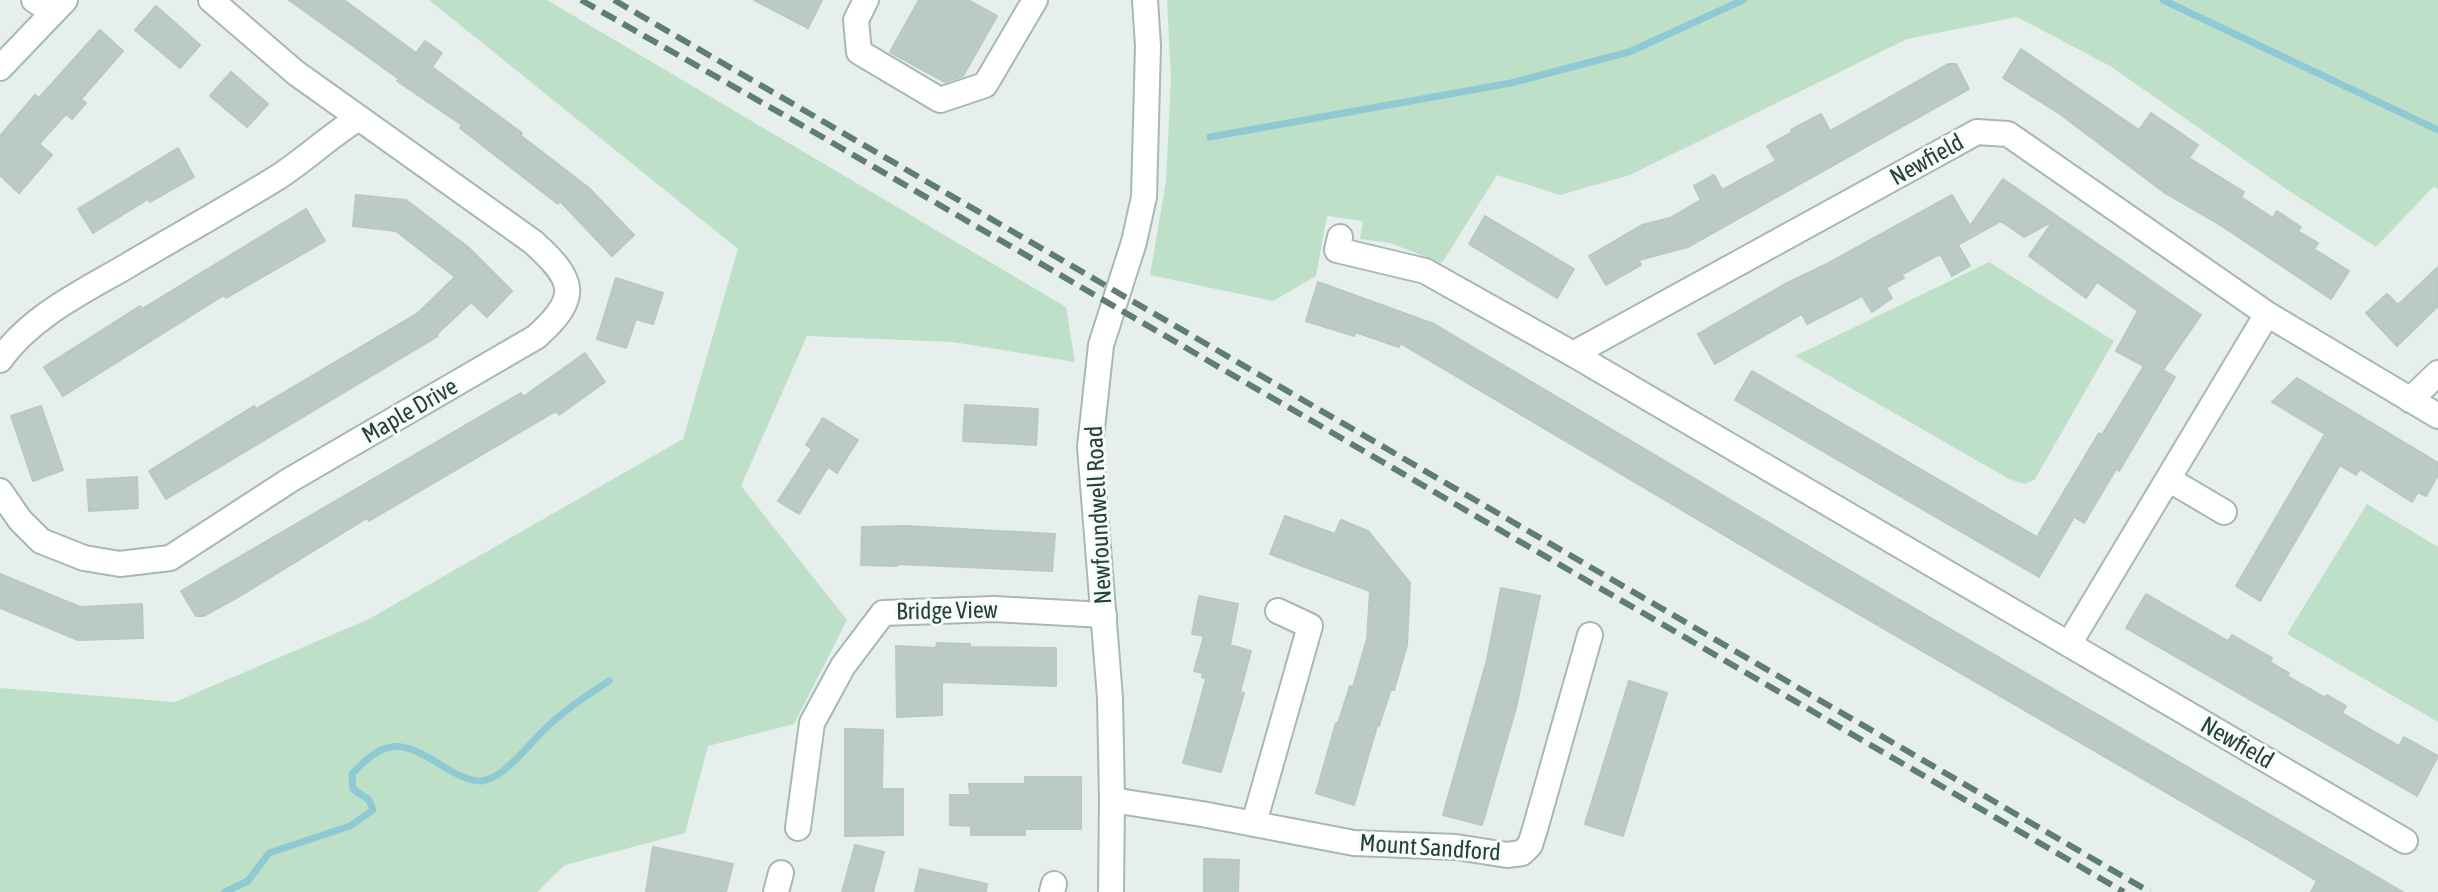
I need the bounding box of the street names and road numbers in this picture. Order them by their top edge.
street label: Newfield [1885,128,1969,192]
street label: Maple Drive [357,372,463,450]
street label: Newfoundwell Road [1080,425,1118,605]
street label: Bridge View [896,596,998,626]
street label: Newfield [2195,711,2279,775]
street label: Mount Sandford [1358,829,1502,867]

